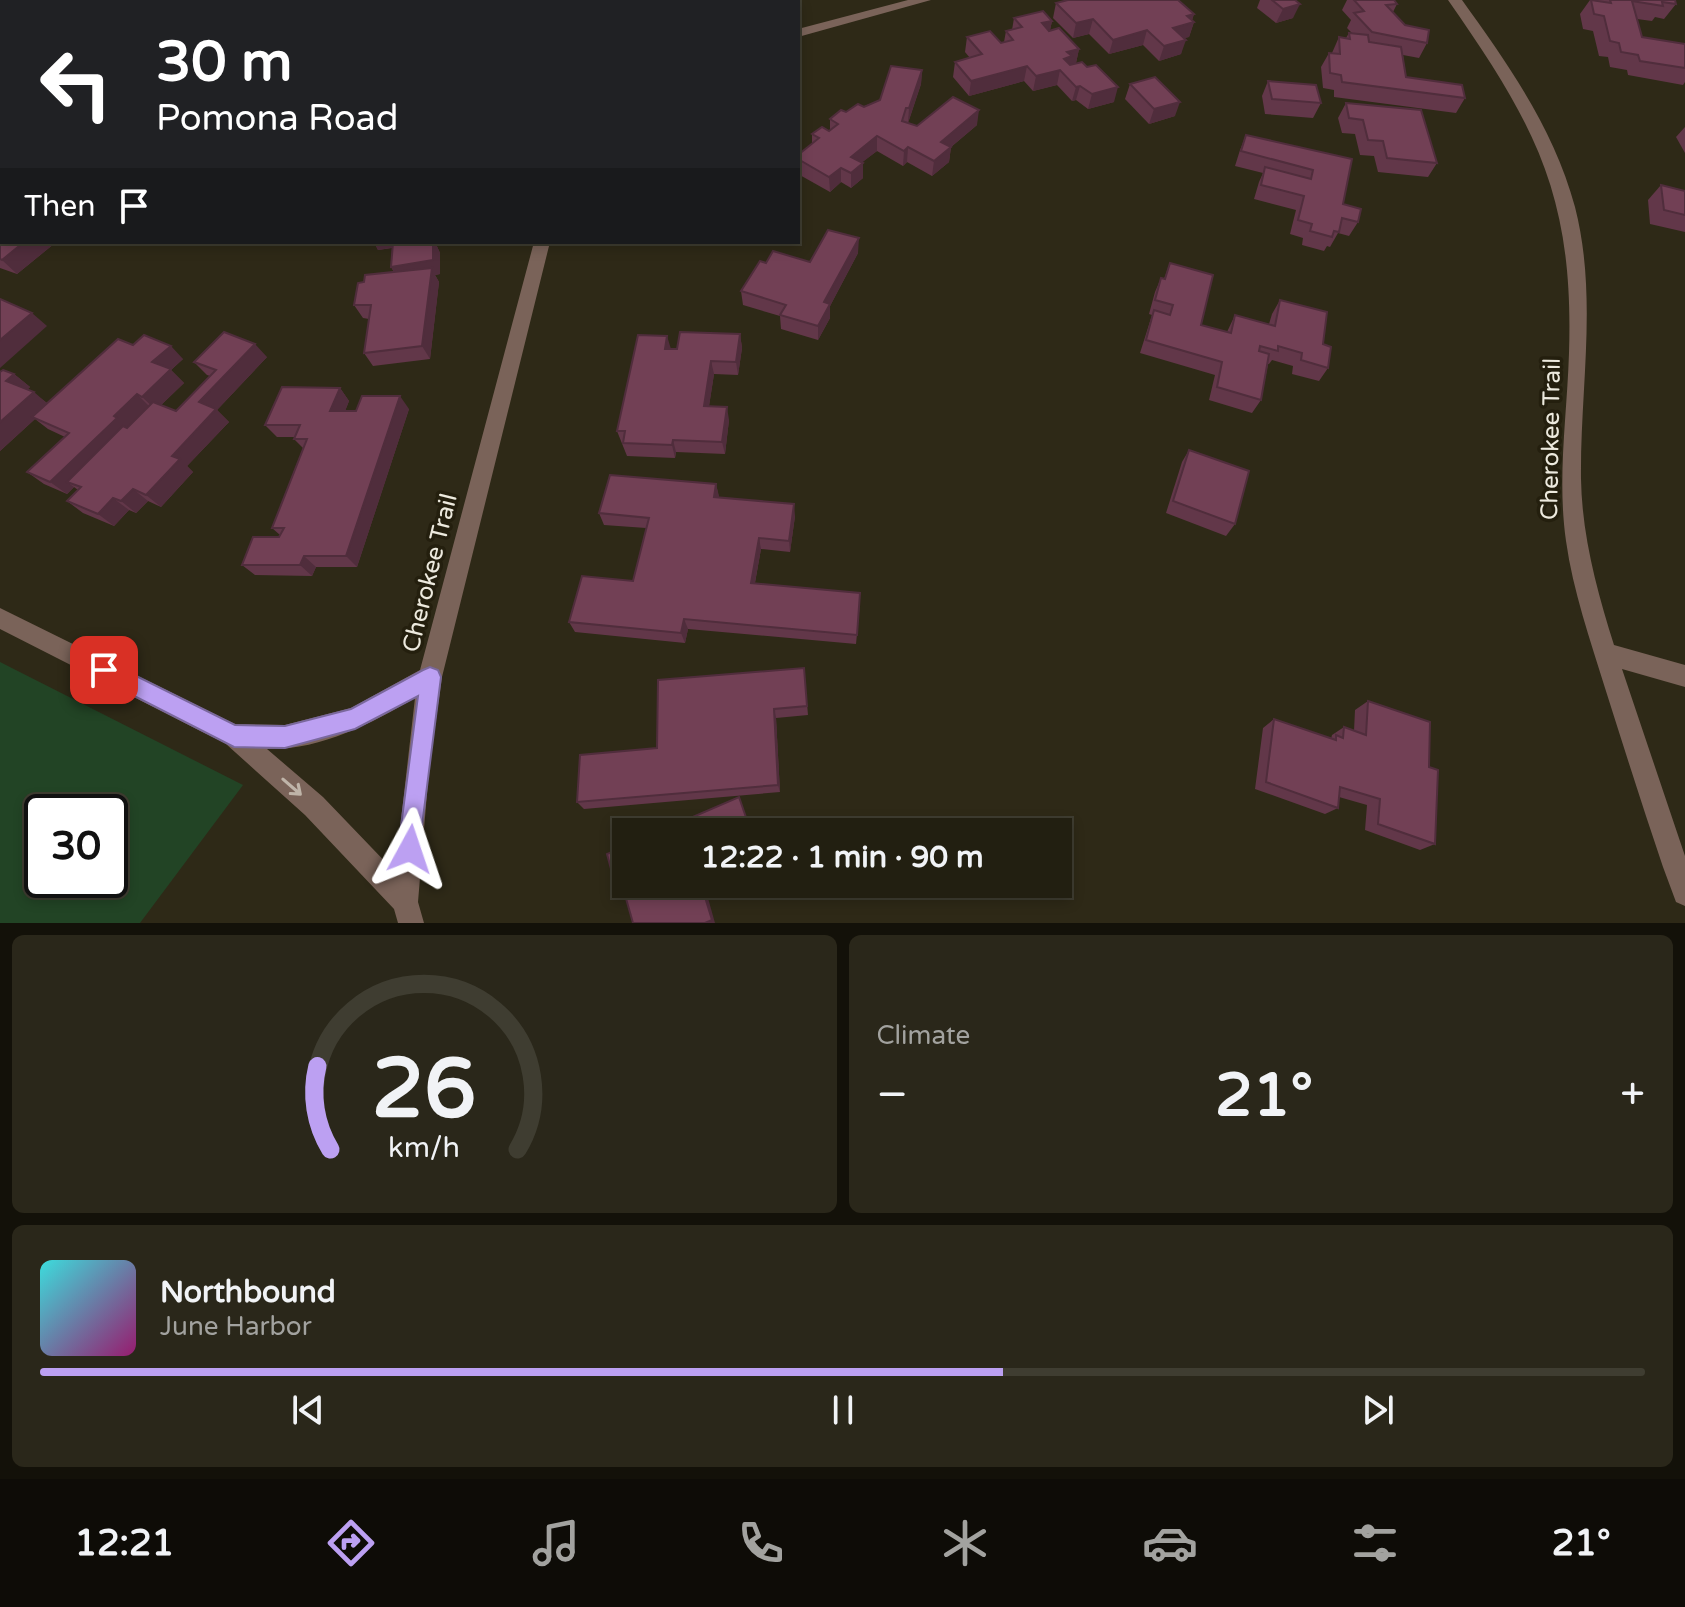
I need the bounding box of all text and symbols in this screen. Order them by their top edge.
text: 30 m [156,29,292,96]
icon: left [24,32,128,136]
text: Pomona Road [156,97,399,140]
icon: arrive [112,184,156,228]
text: Then [24,188,96,225]
street label: Cherokee Trail [1535,358,1567,520]
street label: Cherokee Trail [396,491,464,655]
pin [70,636,138,704]
icon: arrive [82,648,126,692]
one-way arrow [282,778,302,796]
speed limit sign: 30 [24,794,128,898]
position arrow [368,807,452,891]
text: 12:22 · 1 min · 90 m [701,839,983,876]
text: Climate [877,1020,970,1051]
text: 26 [372,1040,476,1140]
text: 21° [1215,1060,1313,1132]
text: − [877,1069,908,1122]
text: + [1620,1069,1645,1122]
text: km/h [388,1131,460,1165]
text: Northbound [160,1274,336,1311]
text: June Harbor [160,1311,312,1342]
icon: previous [286,1388,330,1432]
icon: pause [821,1388,865,1432]
icon: next [1356,1388,1400,1432]
icon: directions [323,1515,379,1571]
icon: music [528,1515,584,1571]
icon: phone [733,1515,789,1571]
icon: climate [937,1515,993,1571]
icon: car [1142,1515,1198,1571]
icon: filters [1347,1515,1403,1571]
text: 12:21 [74,1522,174,1565]
text: 21° [1552,1522,1611,1565]

